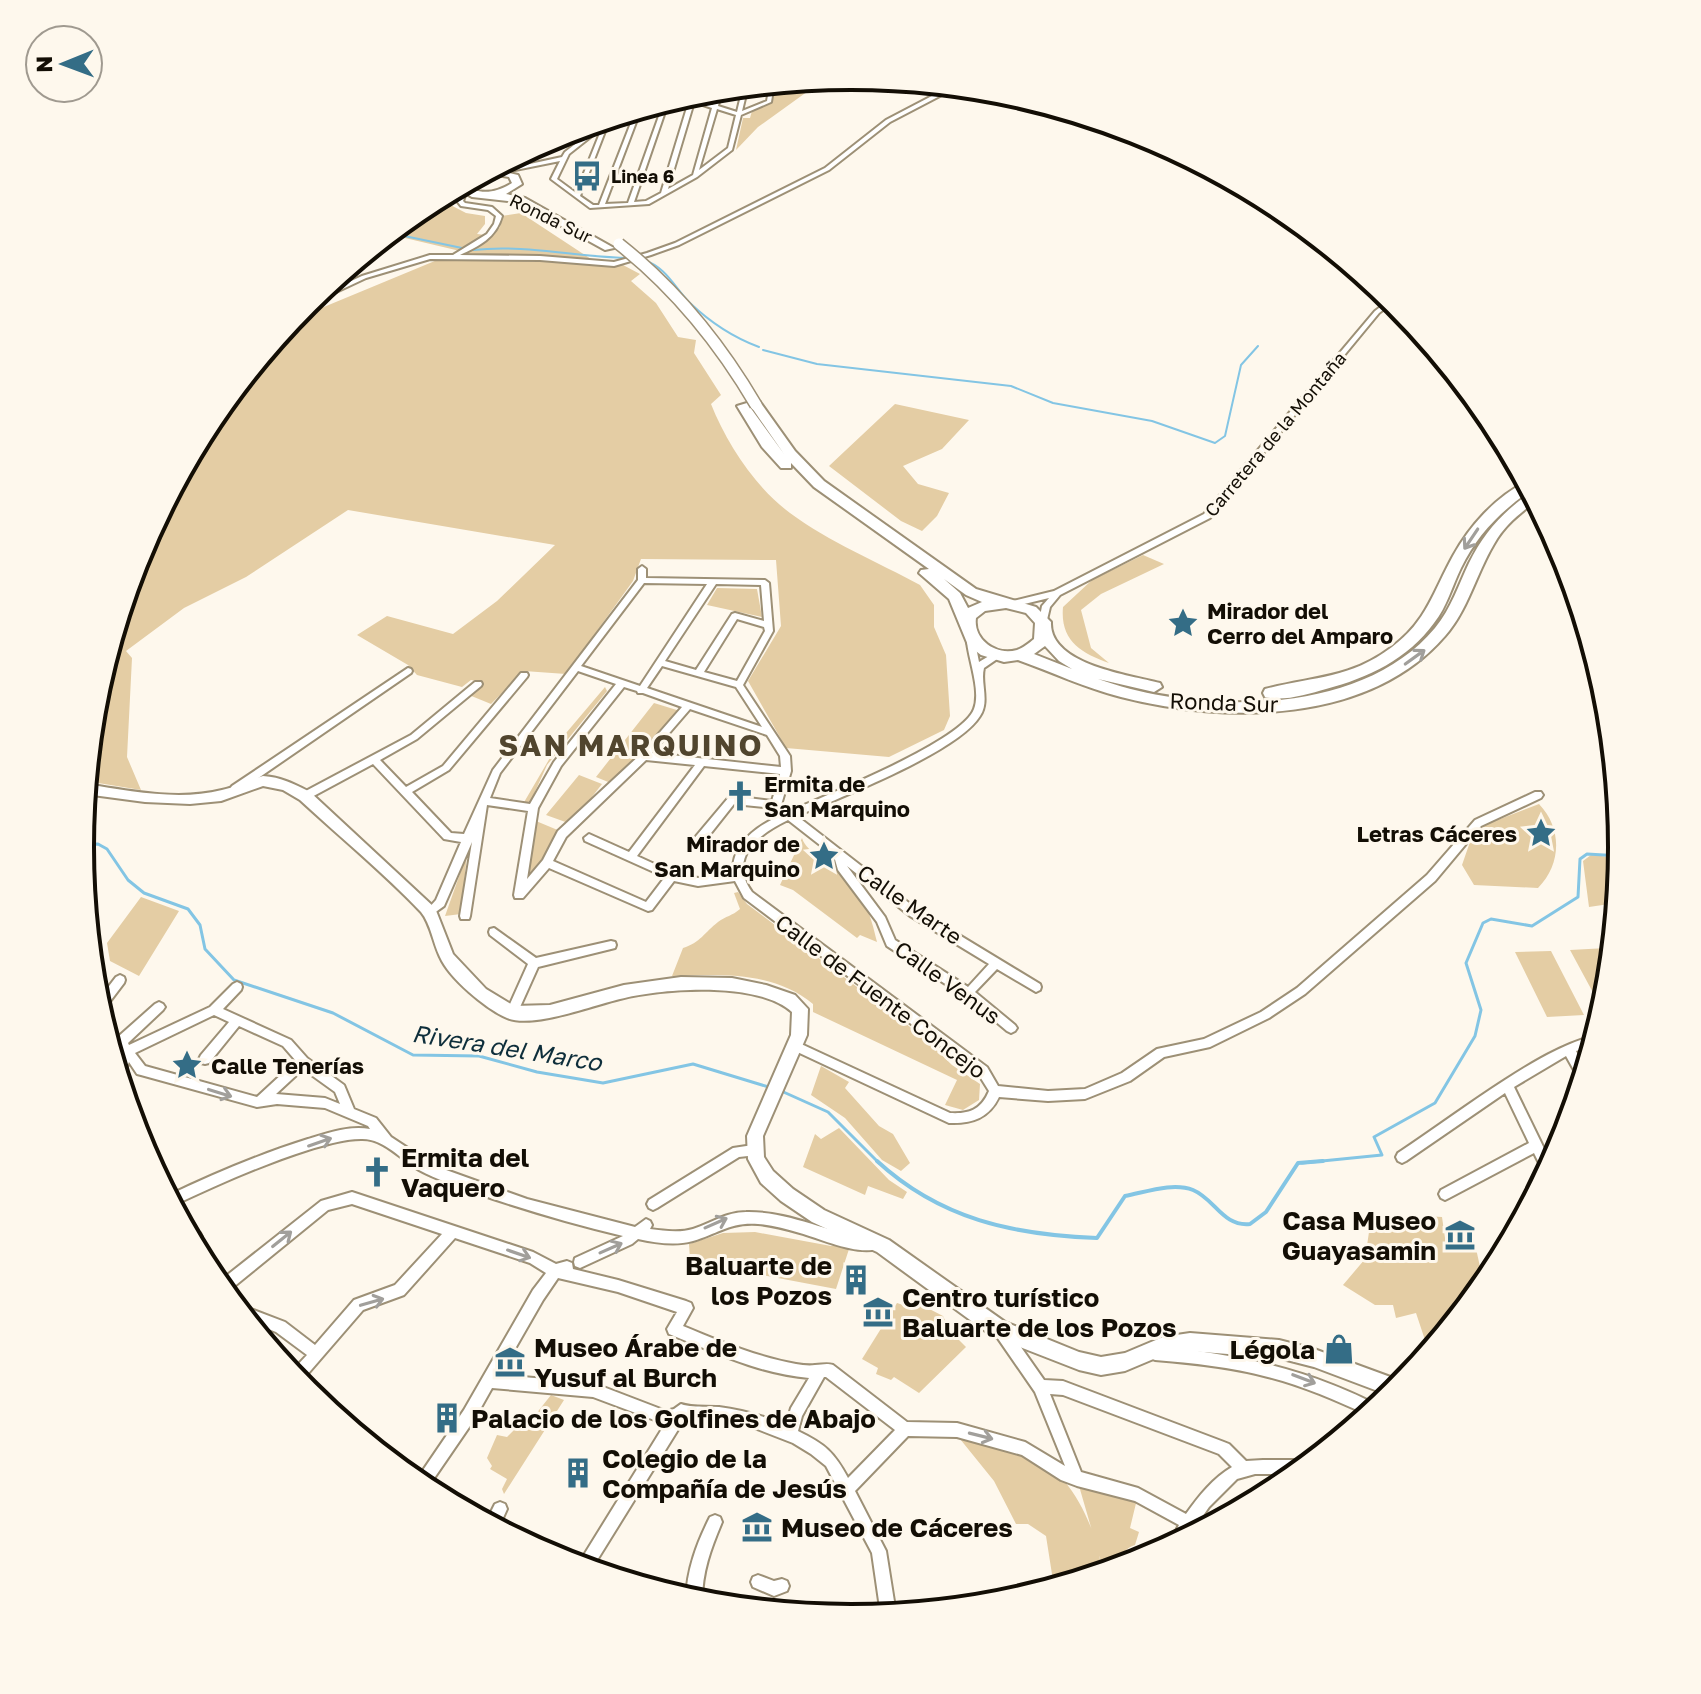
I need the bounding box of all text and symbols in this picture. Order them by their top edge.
north arrow [24,24,104,104]
text: N [30,56,57,73]
bus stop icon: Linea 6 [570,159,604,193]
place label: Linea 6 [611,165,674,187]
street label: Ronda Sur [506,189,596,247]
street label: Carretera de la Montaña [1200,347,1350,521]
one-way arrow [1463,527,1480,549]
place label: Mirador del Cerro del Amparo [1207,597,1393,649]
place icon: Mirador del Cerro del Amparo [1166,606,1200,640]
one-way arrow [1404,648,1425,665]
street label: Ronda Sur [1169,687,1279,717]
district label: SAN MARQUINO [498,727,764,763]
place label: Ermita de San Marquino [764,770,910,822]
church icon: Ermita de San Marquino [723,779,757,813]
place icon: Letras Cáceres [1524,816,1558,850]
place label: Letras Cáceres [1356,820,1517,847]
place label: Mirador de San Marquino [654,830,800,882]
place icon: Mirador de San Marquino [807,839,841,873]
street label: Calle Marte [853,858,967,950]
street label: Calle de Fuente Concejo [771,908,991,1084]
street label: Calle Venus [890,935,1006,1029]
water label: Rivera del Marco [410,1018,605,1077]
place icon: Calle Tenerías [170,1048,204,1082]
place label: Calle Tenerías [211,1052,364,1079]
one-way arrow [207,1087,232,1102]
one-way arrow [307,1134,332,1149]
place label: Ermita del Vaquero [401,1142,530,1203]
church icon: Ermita del Vaquero [360,1155,394,1189]
place label: Casa Museo Guayasamin [1282,1205,1436,1266]
one-way arrow [703,1214,728,1229]
museum icon: Casa Museo Guayasamin [1443,1218,1477,1252]
one-way arrow [271,1230,292,1248]
one-way arrow [598,1239,623,1254]
one-way arrow [507,1247,532,1262]
place label: Baluarte de los Pozos [685,1250,832,1311]
building icon: Baluarte de los Pozos [839,1263,873,1297]
place label: Centro turístico Baluarte de los Pozos [902,1282,1177,1343]
one-way arrow [359,1293,385,1308]
museum icon: Centro turístico Baluarte de los Pozos [861,1295,895,1329]
place label: Museo Árabe de Yusuf al Burch [534,1332,737,1393]
shop icon: Légola [1322,1332,1356,1366]
place label: Légola [1229,1334,1315,1365]
museum icon: Museo Árabe de Yusuf al Burch [493,1345,527,1379]
one-way arrow [1291,1373,1316,1387]
building icon: Palacio de los Golfines de Abajo [430,1401,464,1435]
place label: Palacio de los Golfines de Abajo [471,1403,876,1434]
one-way arrow [968,1429,994,1444]
place label: Colegio de la Compañía de Jesús [602,1443,847,1504]
building icon: Colegio de la Compañía de Jesús [561,1456,595,1490]
museum icon: Museo de Cáceres [740,1510,774,1544]
place label: Museo de Cáceres [781,1512,1013,1543]

